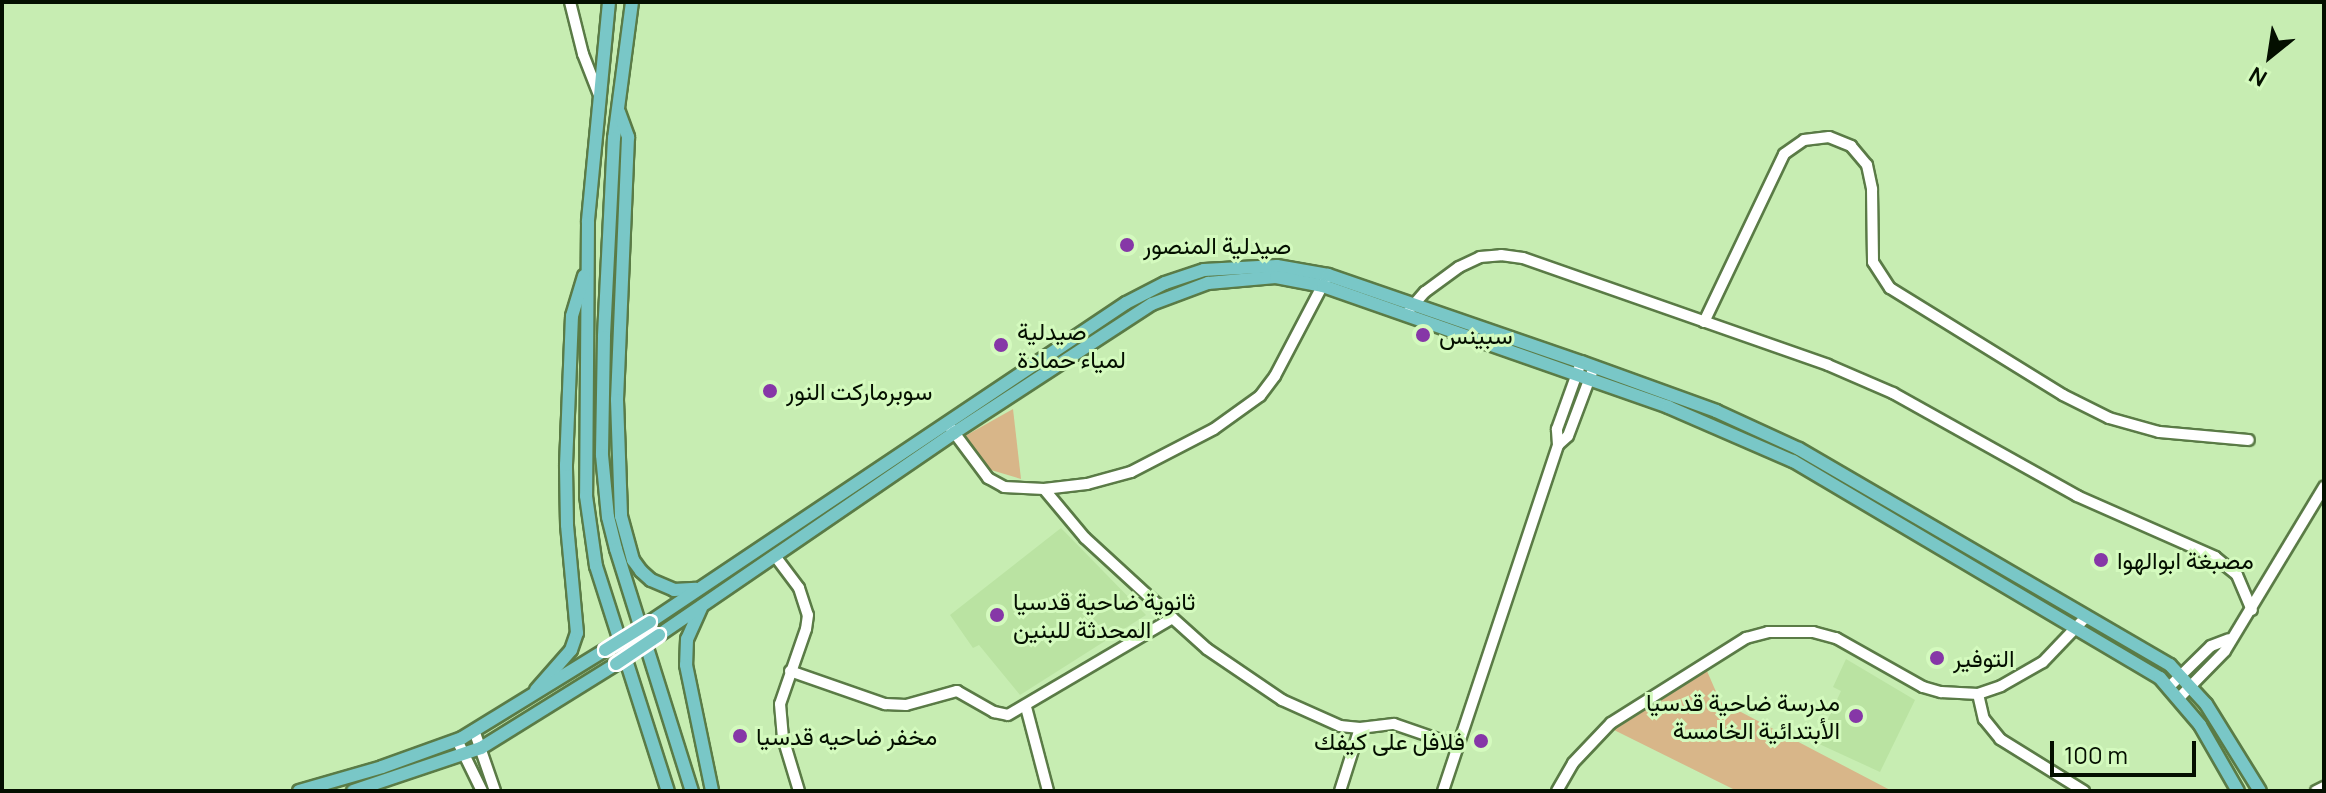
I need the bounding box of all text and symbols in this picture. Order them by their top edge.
north arrow [2230,16,2310,96]
text: N [2244,60,2272,94]
place label: صيدلية المنصور [1143,231,1291,259]
marker: صيدلية المنصور [1118,236,1136,254]
place label: صيدلية لمياء حمادة [1017,317,1126,373]
place label: سبينس [1439,321,1513,349]
marker: سبينس [1414,326,1432,344]
marker: صيدلية لمياء حمادة [992,336,1010,354]
place label: سوبرماركت النور [786,377,932,405]
marker: سوبرماركت النور [761,382,779,400]
place label: مصبغة ابوالهوا [2117,546,2254,574]
marker: مصبغة ابوالهوا [2092,551,2110,569]
place label: ثانوية ضاحية قدسيا المحدثة للبنين [1013,587,1195,643]
marker: ثانوية ضاحية قدسيا المحدثة للبنين [988,606,1006,624]
place label: التوفير [1953,644,2015,672]
marker: التوفير [1928,649,1946,667]
place label: مدرسة ضاحية قدسيا الأبتدائية الخامسة [1646,688,1840,744]
marker: مدرسة ضاحية قدسيا الأبتدائية الخامسة [1847,707,1865,725]
place label: مخفر ضاحيه قدسيا [756,722,937,750]
scale bar [2054,725,2200,775]
marker: مخفر ضاحيه قدسيا [731,727,749,745]
place label: فلافل على كيفك [1314,727,1465,755]
marker: فلافل على كيفك [1472,732,1490,750]
text: 100 m [2064,738,2128,771]

